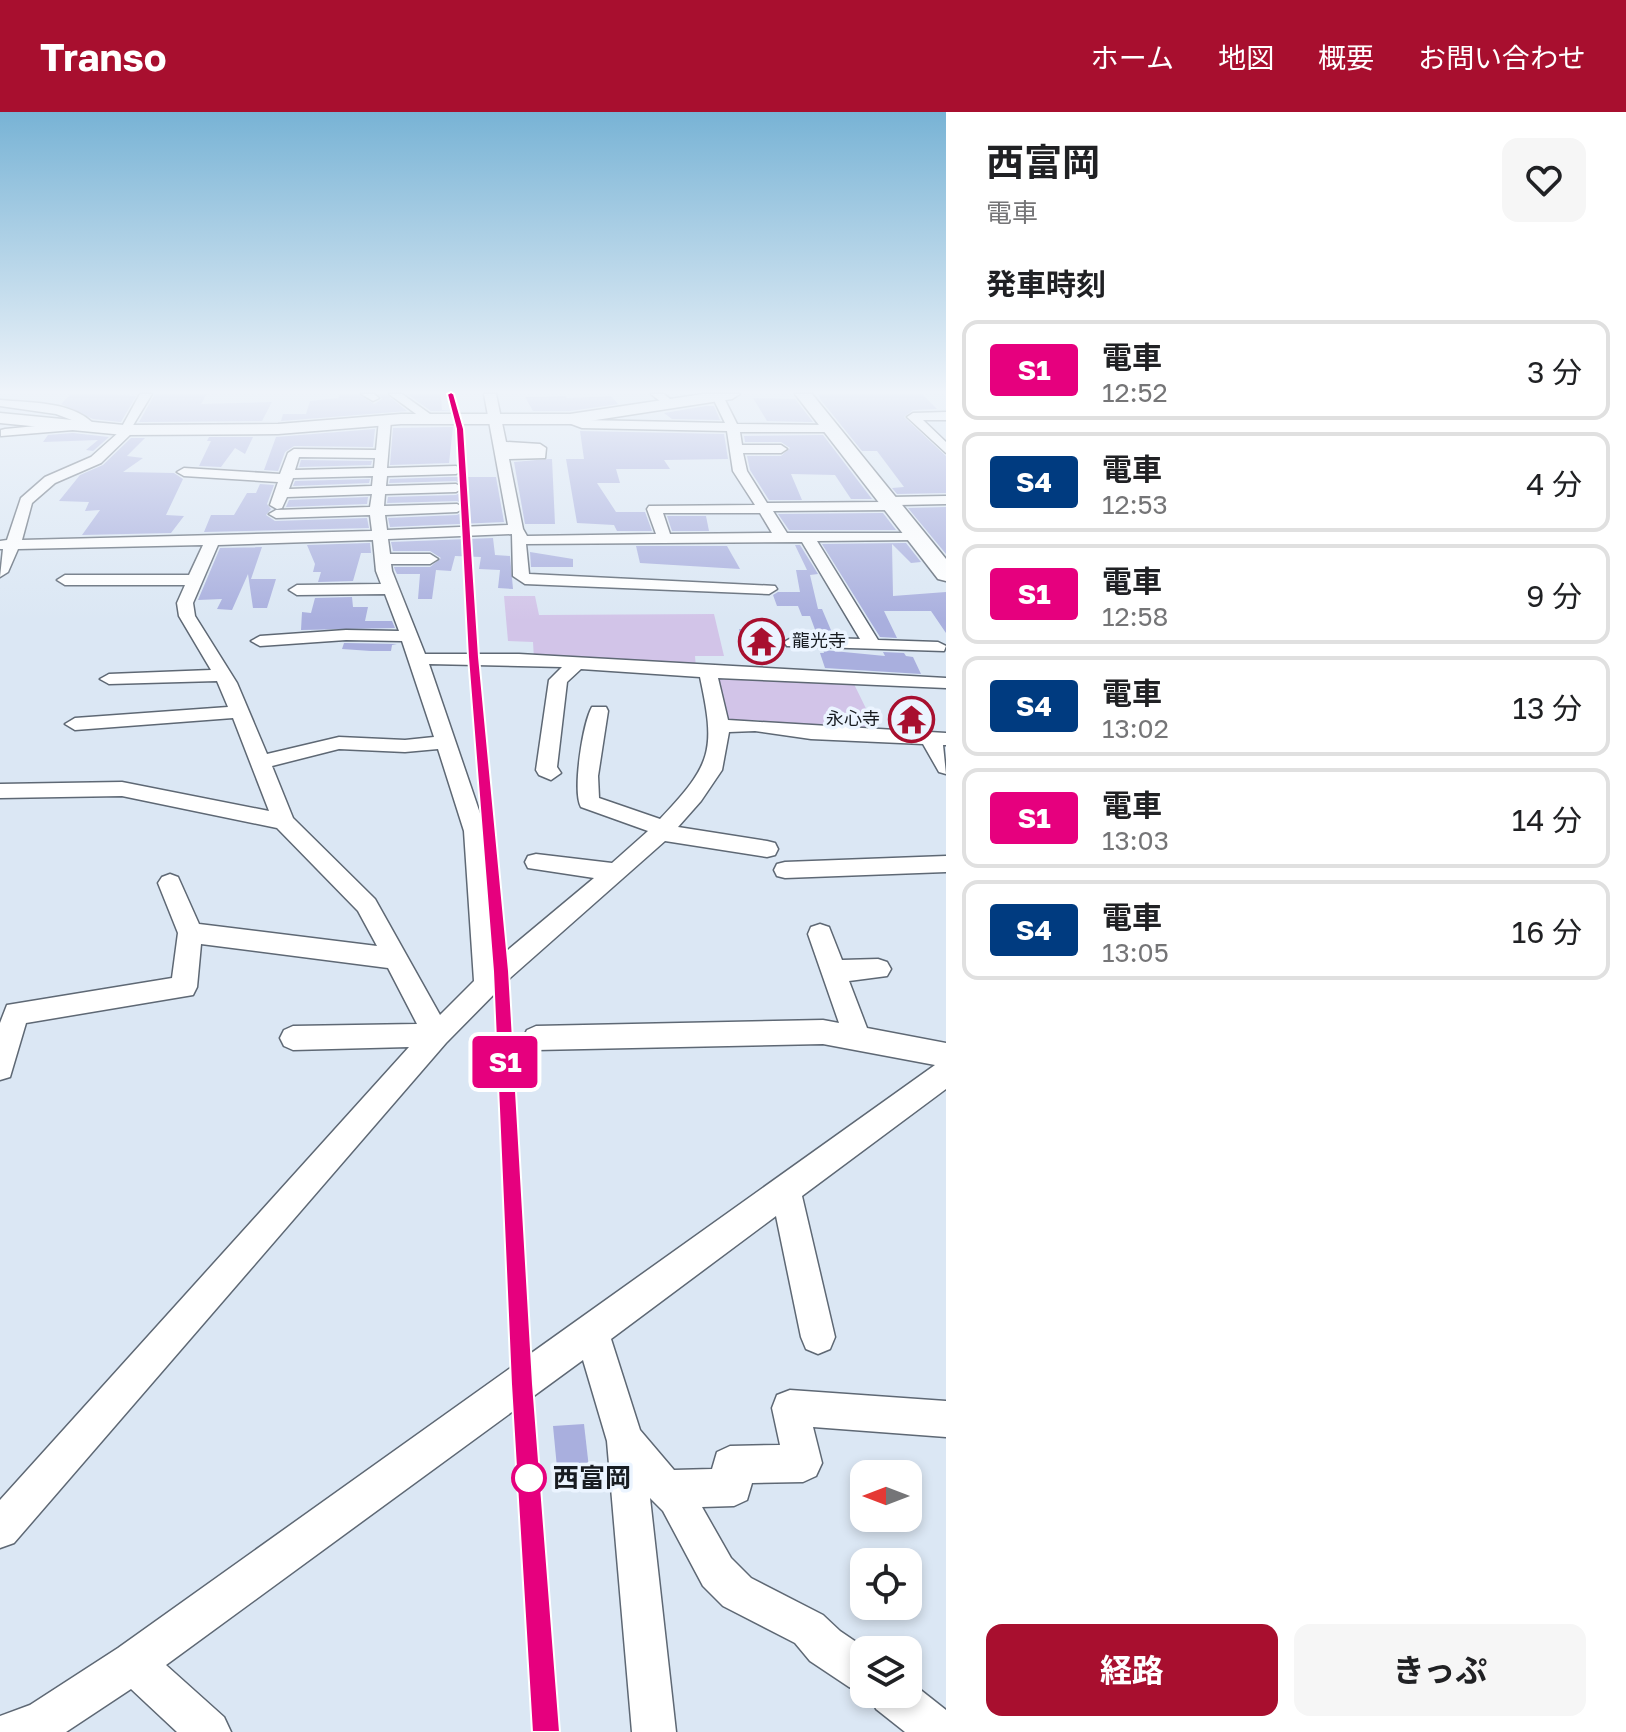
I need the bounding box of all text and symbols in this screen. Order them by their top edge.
text: Transo [40,34,167,79]
text: ホーム [1091,41,1174,74]
text: 地図 [1218,41,1274,74]
text: 概要 [1318,41,1374,74]
text: お問い合わせ [1418,41,1586,74]
button: heart [1502,138,1586,222]
text: 西富岡 [986,139,1100,184]
text: 電車 [986,197,1038,228]
text: 発車時刻 [986,266,1106,302]
text: 電車 [1102,339,1162,375]
text: S1 [1017,353,1051,386]
text: 3 分 [1527,354,1582,390]
text: 12:52 [1102,377,1168,408]
text: 電車 [1102,451,1162,487]
text: S4 [1016,465,1052,498]
text: 4 分 [1526,466,1582,502]
text: 12:53 [1102,489,1168,520]
text: 電車 [1102,563,1162,599]
text: S1 [1017,577,1051,610]
text: 9 分 [1526,578,1582,614]
text: 12:58 [1102,601,1168,632]
temple icon: 龍光寺 [737,617,785,665]
place label: 龍光寺 [792,629,846,651]
text: 電車 [1102,675,1162,711]
text: S4 [1016,689,1052,722]
text: 13 分 [1512,690,1582,726]
temple icon: 永心寺 [887,695,935,743]
place label: 永心寺 [826,707,880,729]
text: 13:02 [1102,713,1169,744]
text: 電車 [1102,787,1162,823]
text: S1 [1017,801,1051,834]
text: 14 分 [1512,802,1582,838]
text: 13:03 [1102,825,1169,856]
text: 電車 [1102,899,1162,935]
text: S4 [1016,913,1052,946]
text: 16 分 [1512,914,1582,950]
text: 13:05 [1102,937,1169,968]
line badge: S1 [469,1036,541,1088]
text: S1 [488,1045,522,1078]
north arrow [850,1460,922,1532]
map controls [850,1460,922,1708]
marker: 西富岡 [512,1461,546,1495]
place label: 西富岡 [553,1462,631,1493]
button: locate [850,1548,922,1620]
button: 経路 [986,1624,1278,1716]
button: きっぷ [1294,1624,1586,1716]
button: layers [850,1636,922,1708]

